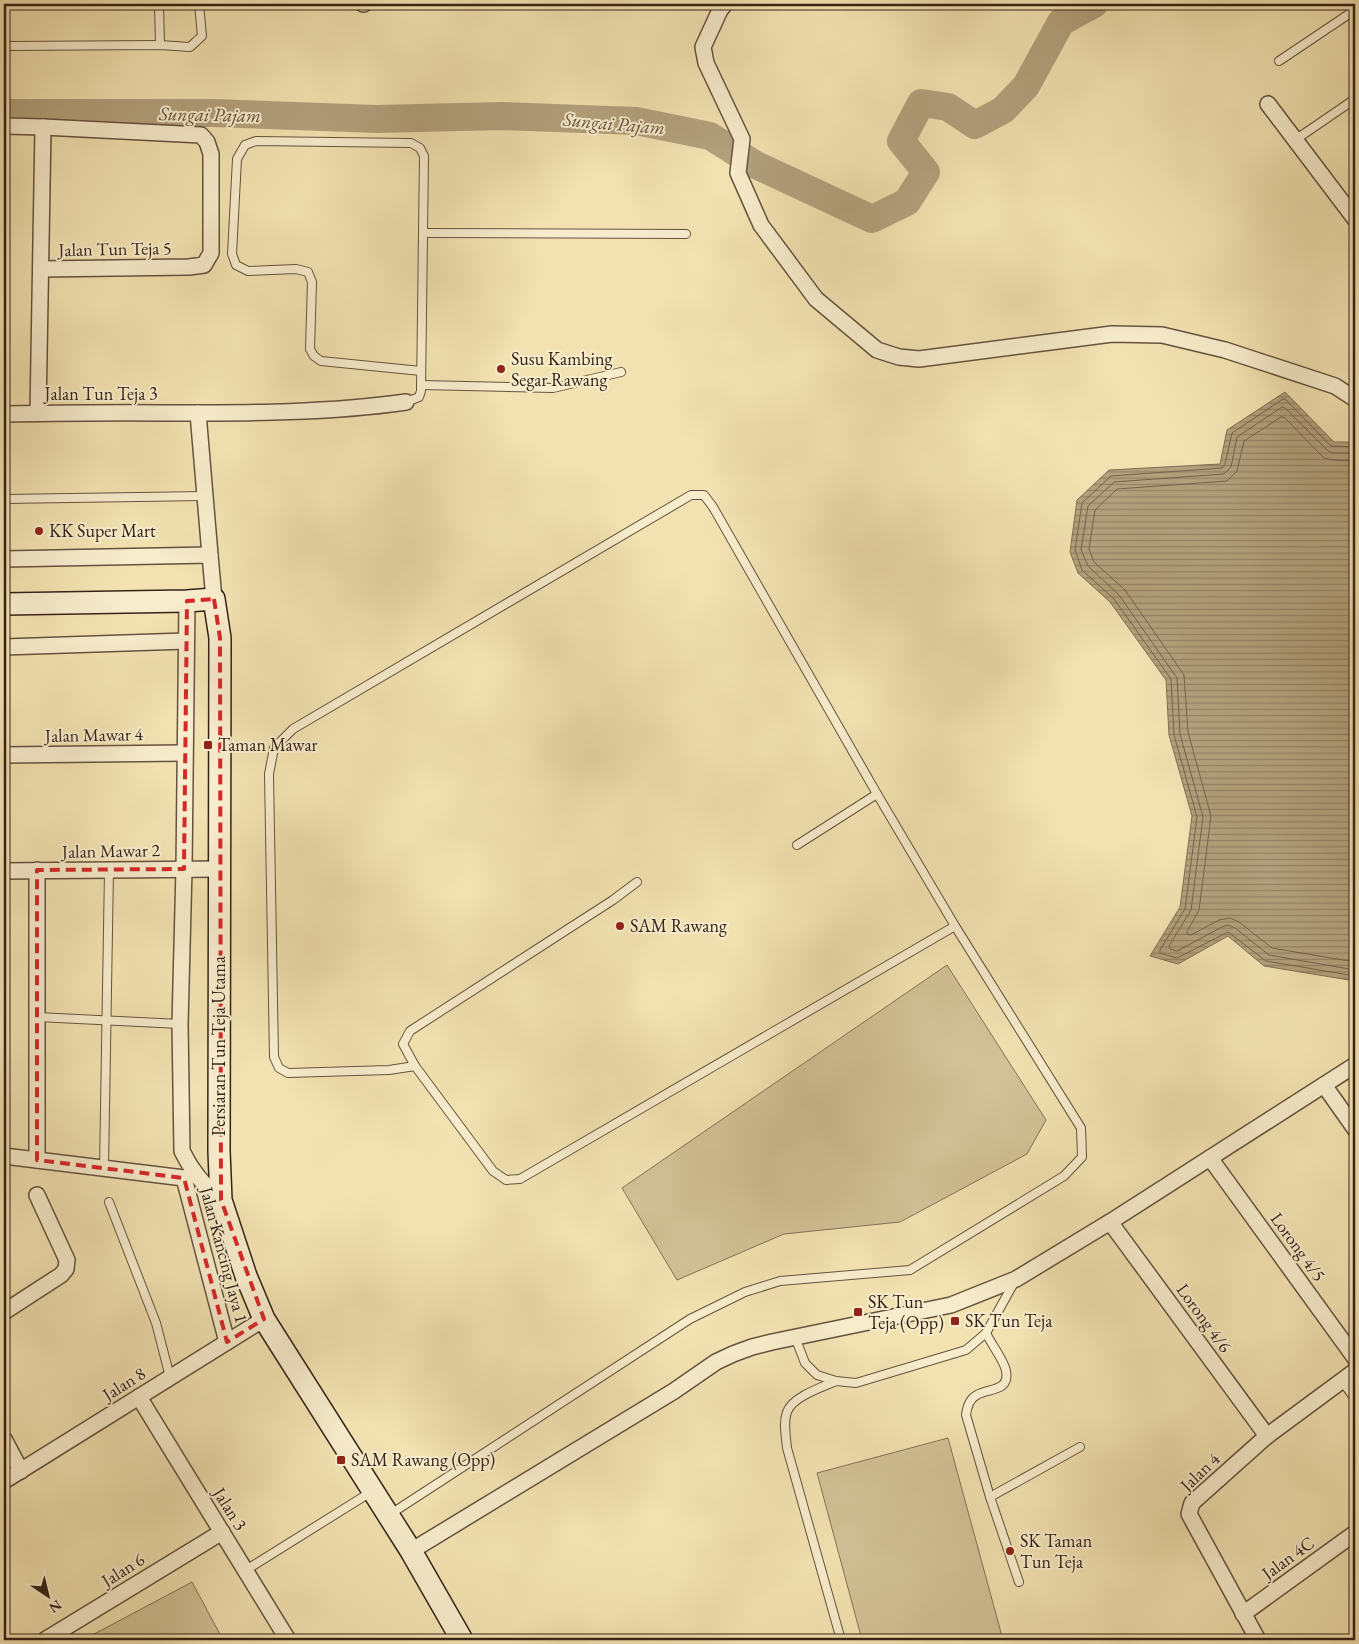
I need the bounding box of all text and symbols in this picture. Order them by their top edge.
water label: Sungai Pajam [158,101,261,128]
water label: Sungai Pajam [561,107,666,140]
street label: Jalan Tun Teja 5 [56,236,172,261]
place label: Susu Kambing Segar Rawang [511,347,612,391]
marker: Susu Kambing Segar Rawang [495,363,507,375]
street label: Jalan Tun Teja 3 [42,382,158,405]
place label: KK Super Mart [49,519,156,542]
marker: KK Super Mart [33,525,45,537]
street label: Jalan Mawar 4 [43,722,144,747]
place label: Taman Mawar [218,733,318,756]
marker: Taman Mawar [202,739,214,751]
street label: Jalan Mawar 2 [60,838,161,863]
place label: SAM Rawang [630,914,727,937]
marker: SAM Rawang [614,920,626,932]
street label: Persiaran Tun Teja Utama [207,955,230,1136]
street label: Jalan Kancing Jaya 1 [195,1182,254,1325]
street label: Lorong 4/5 [1266,1208,1331,1286]
street label: Lorong 4/6 [1172,1279,1237,1357]
place label: SK Tun Teja (Opp) [868,1290,944,1334]
marker: SK Tun Teja (Opp) [852,1306,864,1318]
place label: SK Tun Teja [965,1309,1053,1332]
marker: SK Tun Teja [949,1315,961,1327]
street label: Jalan 8 [96,1361,150,1407]
street label: Jalan 4 [1173,1447,1225,1497]
place label: SAM Rawang (Opp) [351,1448,495,1471]
marker: SAM Rawang (Opp) [335,1454,347,1466]
street label: Jalan 3 [207,1481,253,1535]
place label: SK Taman Tun Teja [1020,1529,1093,1573]
street label: Jalan 4C [1255,1531,1318,1586]
marker: SK Taman Tun Teja [1004,1545,1016,1557]
street label: Jalan 6 [95,1547,149,1593]
north arrow [22,1572,72,1622]
text: N [45,1596,65,1618]

